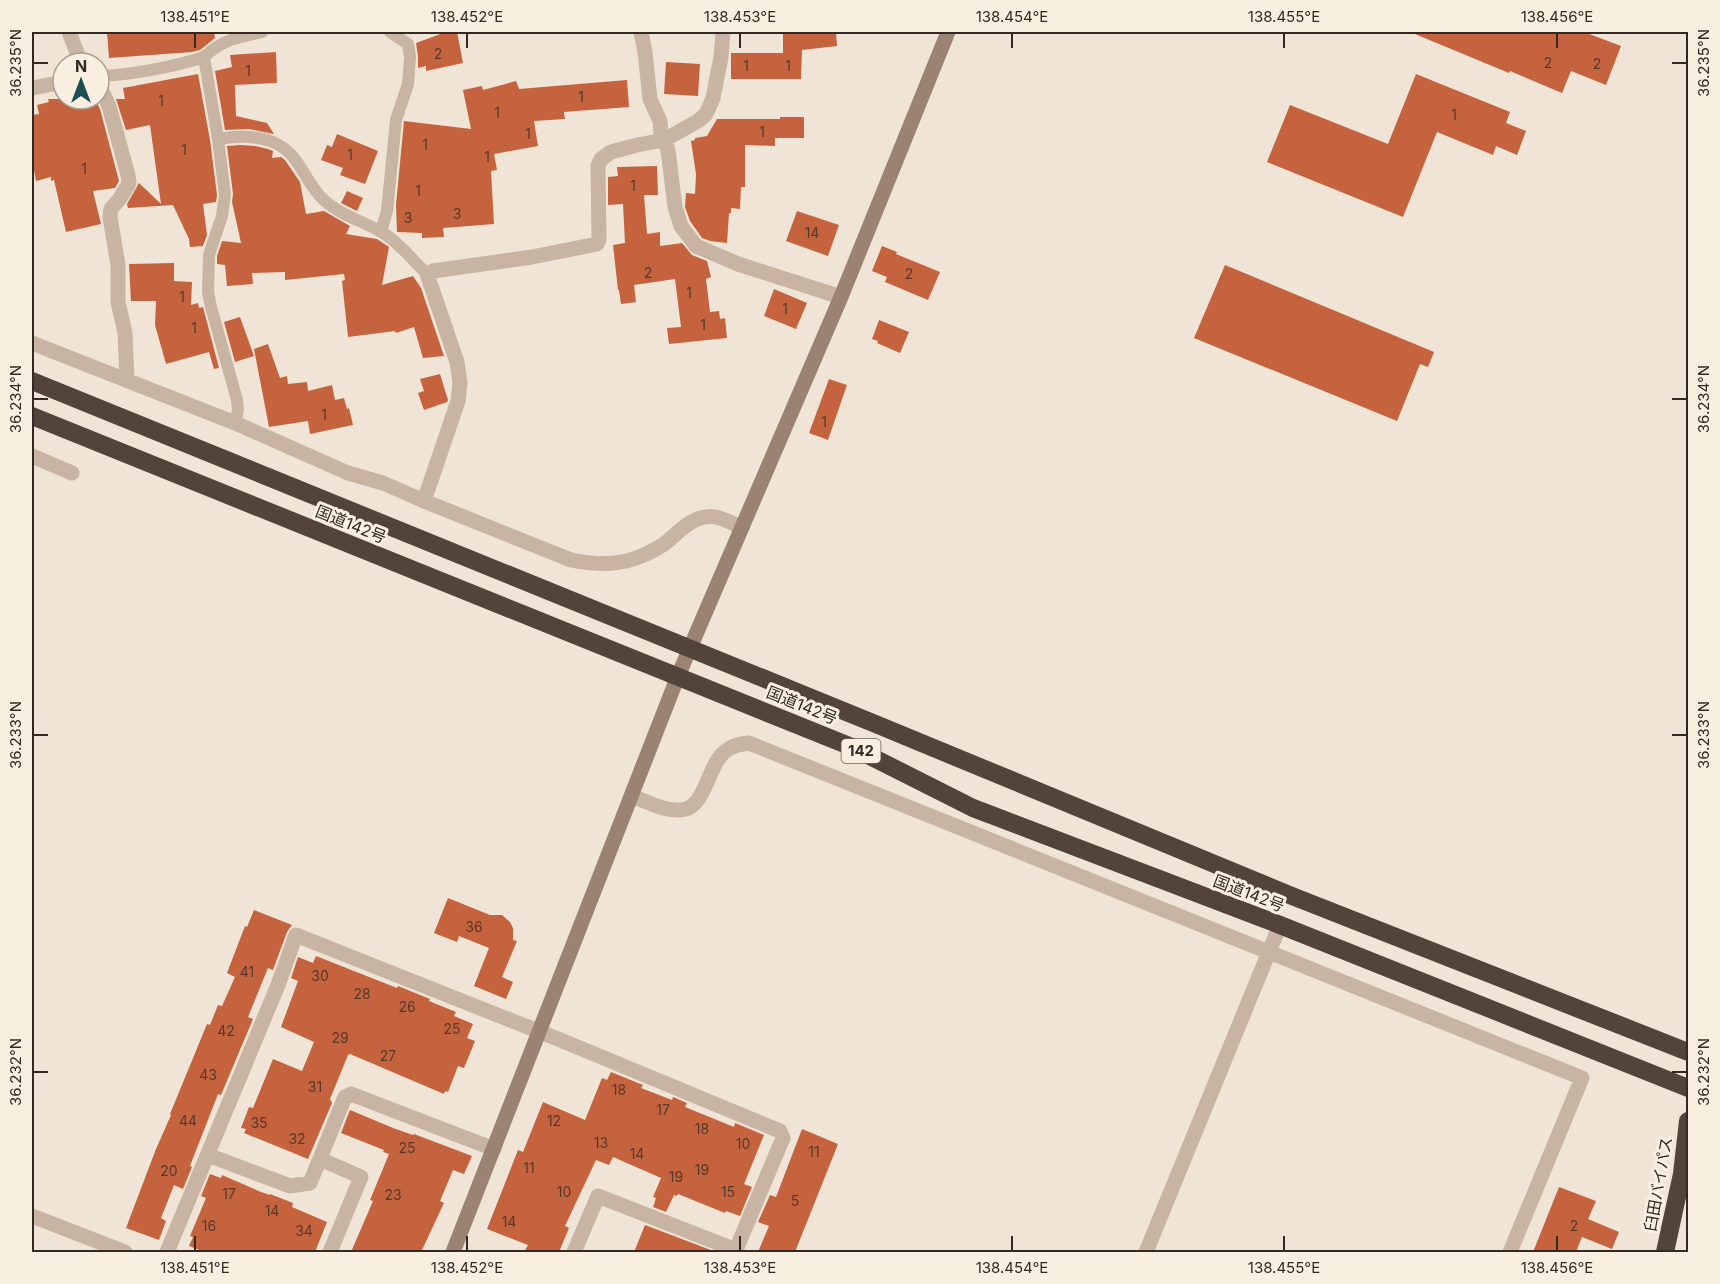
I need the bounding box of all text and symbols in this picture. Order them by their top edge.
text: 138.451°E [160,7,230,26]
text: 138.452°E [431,7,503,26]
text: 138.453°E [704,7,776,26]
text: 138.454°E [976,7,1048,26]
text: 138.455°E [1248,7,1320,26]
text: 138.456°E [1521,7,1593,26]
text: 36.235°N [6,29,25,97]
text: 36.235°N [1694,29,1713,97]
house number: 2 [434,45,442,62]
north arrow [51,51,111,111]
house number: 2 [1544,54,1552,71]
house number: 2 [1593,55,1601,72]
text: N [75,56,87,76]
house number: 1 [743,57,749,74]
house number: 1 [785,57,791,74]
house number: 1 [245,62,251,79]
house number: 1 [578,88,584,105]
house number: 1 [158,92,164,109]
house number: 1 [494,104,500,121]
house number: 1 [1451,106,1457,123]
house number: 1 [759,123,765,140]
house number: 1 [525,125,531,142]
house number: 1 [422,136,428,153]
house number: 1 [181,141,187,158]
house number: 1 [347,146,353,163]
house number: 1 [484,148,490,165]
house number: 1 [81,160,87,177]
house number: 1 [630,177,636,194]
house number: 1 [415,182,421,199]
house number: 3 [453,205,461,222]
house number: 3 [404,209,412,226]
house number: 14 [805,224,819,241]
house number: 2 [644,264,652,281]
house number: 2 [905,265,913,282]
house number: 1 [686,284,692,301]
house number: 1 [179,288,185,305]
house number: 1 [782,300,788,317]
house number: 1 [700,316,706,333]
house number: 1 [191,319,197,336]
text: 36.234°N [6,365,25,433]
text: 36.234°N [1694,365,1713,433]
house number: 1 [321,406,327,423]
house number: 1 [821,413,827,430]
street label: 国道142号 [313,501,389,547]
street label: 国道142号 [764,682,840,728]
text: 36.233°N [6,701,25,769]
text: 36.233°N [1694,701,1713,769]
road number: 142 [842,739,880,763]
street label: 国道142号 [1211,870,1287,916]
house number: 36 [465,918,483,935]
house number: 41 [240,963,254,980]
house number: 30 [311,967,329,984]
house number: 28 [353,985,371,1002]
house number: 26 [398,998,416,1015]
house number: 25 [443,1020,461,1037]
house number: 42 [217,1022,235,1039]
house number: 29 [331,1029,349,1046]
text: 36.232°N [6,1038,25,1106]
text: 36.232°N [1694,1038,1713,1106]
house number: 27 [380,1047,396,1064]
house number: 43 [199,1066,217,1083]
house number: 31 [308,1078,322,1095]
house number: 18 [612,1081,626,1098]
house number: 17 [656,1101,670,1118]
house number: 44 [179,1112,197,1129]
house number: 12 [547,1112,561,1129]
house number: 35 [250,1114,268,1131]
house number: 18 [695,1120,709,1137]
house number: 32 [288,1130,306,1147]
house number: 13 [594,1134,608,1151]
house number: 10 [736,1135,750,1152]
street label: 臼田バイパス [1640,1135,1676,1233]
house number: 25 [398,1139,416,1156]
house number: 11 [808,1143,820,1160]
house number: 14 [630,1145,644,1162]
house number: 11 [523,1159,535,1176]
house number: 19 [695,1161,709,1178]
house number: 20 [160,1162,178,1179]
house number: 19 [669,1168,683,1185]
house number: 10 [557,1183,571,1200]
house number: 15 [721,1183,735,1200]
house number: 17 [222,1185,236,1202]
house number: 23 [384,1186,402,1203]
house number: 5 [791,1192,799,1209]
house number: 14 [265,1202,279,1219]
house number: 14 [502,1213,516,1230]
house number: 16 [202,1217,216,1234]
house number: 2 [1570,1217,1578,1234]
house number: 34 [295,1222,313,1239]
text: 138.451°E [160,1258,230,1277]
text: 138.452°E [431,1258,503,1277]
text: 138.453°E [704,1258,776,1277]
text: 138.454°E [976,1258,1048,1277]
text: 138.455°E [1248,1258,1320,1277]
text: 138.456°E [1521,1258,1593,1277]

